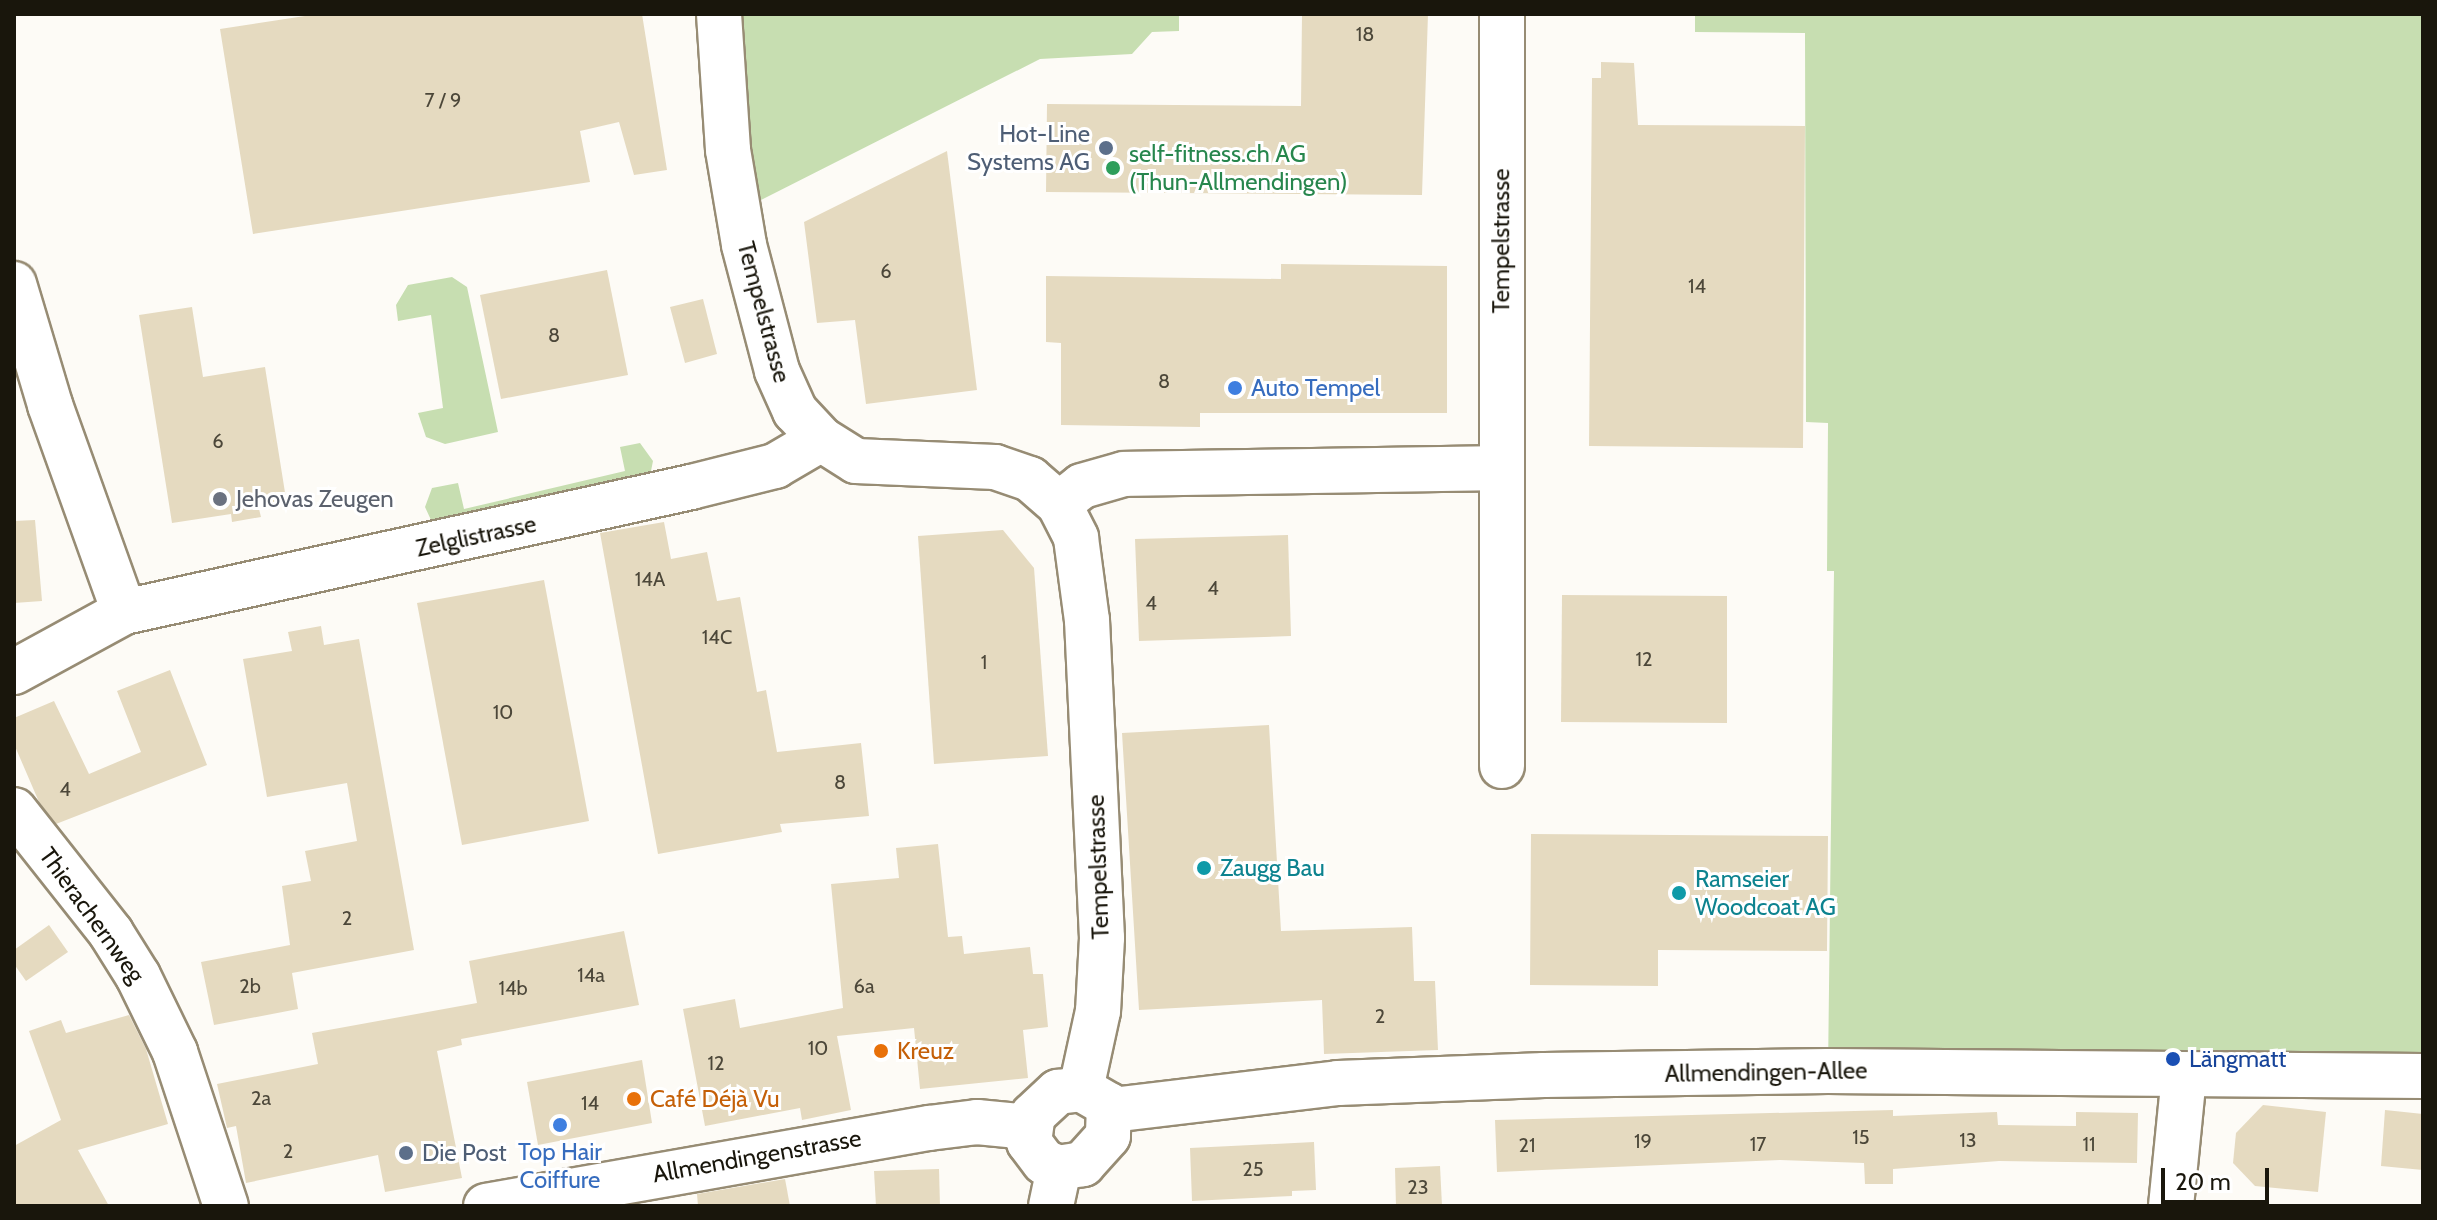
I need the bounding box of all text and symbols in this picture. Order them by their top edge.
house number: 18 [1356,22,1374,46]
house number: 7 / 9 [425,88,461,112]
place label: Hot-Line Systems AG [967,120,1090,176]
marker: Hot-Line Systems AG [1097,139,1115,157]
place label: self-fitness.ch AG (Thun-Allmendingen) [1129,140,1347,196]
marker: self-fitness.ch AG (Thun-Allmendingen) [1104,159,1122,177]
street label: Tempelstrasse [1487,169,1515,313]
street label: Tempelstrasse [731,238,797,386]
house number: 6 [880,259,892,283]
house number: 14 [1688,274,1706,298]
house number: 8 [548,323,560,347]
house number: 8 [1158,369,1170,393]
place label: Auto Tempel [1251,374,1380,402]
marker: Auto Tempel [1226,379,1244,397]
house number: 6 [212,429,224,453]
place label: Jehovas Zeugen [236,485,394,513]
marker: Jehovas Zeugen [211,490,229,508]
street label: Zelglistrasse [413,509,539,563]
house number: 14A [635,567,665,591]
house number: 4 [1207,576,1219,600]
house number: 4 [1145,591,1157,615]
house number: 14C [702,625,732,649]
house number: 12 [1636,647,1652,671]
house number: 1 [981,650,987,674]
house number: 10 [493,700,513,724]
house number: 8 [834,770,846,794]
house number: 4 [59,777,71,801]
street label: Tempelstrasse [1081,794,1115,940]
street label: Thierachernweg [33,842,151,988]
place label: Zaugg Bau [1220,854,1325,882]
marker: Zaugg Bau [1195,859,1213,877]
place label: Ramseier Woodcoat AG [1695,865,1836,921]
marker: Ramseier Woodcoat AG [1670,884,1688,902]
house number: 2 [342,906,352,930]
house number: 14a [577,963,605,987]
house number: 2b [239,974,261,998]
house number: 6a [854,974,874,998]
house number: 14b [498,976,528,1000]
house number: 2 [1375,1004,1385,1028]
house number: 10 [808,1036,828,1060]
place label: Kreuz [897,1037,954,1065]
marker: Kreuz [872,1042,890,1060]
place label: Längmatt [2189,1045,2286,1073]
marker: Längmatt [2164,1050,2182,1068]
house number: 12 [708,1051,724,1075]
street label: Allmendingen-Allee [1664,1056,1868,1088]
place label: Café Déjà Vu [650,1085,780,1113]
house number: 2a [251,1086,271,1110]
marker: Café Déjà Vu [625,1090,643,1108]
house number: 14 [581,1091,599,1115]
marker: Top Hair Coiffure [551,1116,569,1134]
street label: Allmendingenstrasse [650,1123,864,1189]
house number: 15 [1852,1125,1870,1149]
house number: 13 [1959,1128,1977,1152]
house number: 19 [1634,1129,1652,1153]
house number: 17 [1750,1132,1766,1156]
house number: 11 [2082,1132,2096,1156]
house number: 21 [1519,1133,1535,1157]
place label: Top Hair Coiffure [518,1138,602,1194]
house number: 2 [283,1139,293,1163]
place label: Die Post [422,1139,507,1167]
marker: Die Post [397,1144,415,1162]
scale bar [2165,1152,2273,1202]
house number: 25 [1242,1157,1264,1181]
text: 20 m [2175,1167,2231,1196]
house number: 23 [1407,1175,1429,1199]

